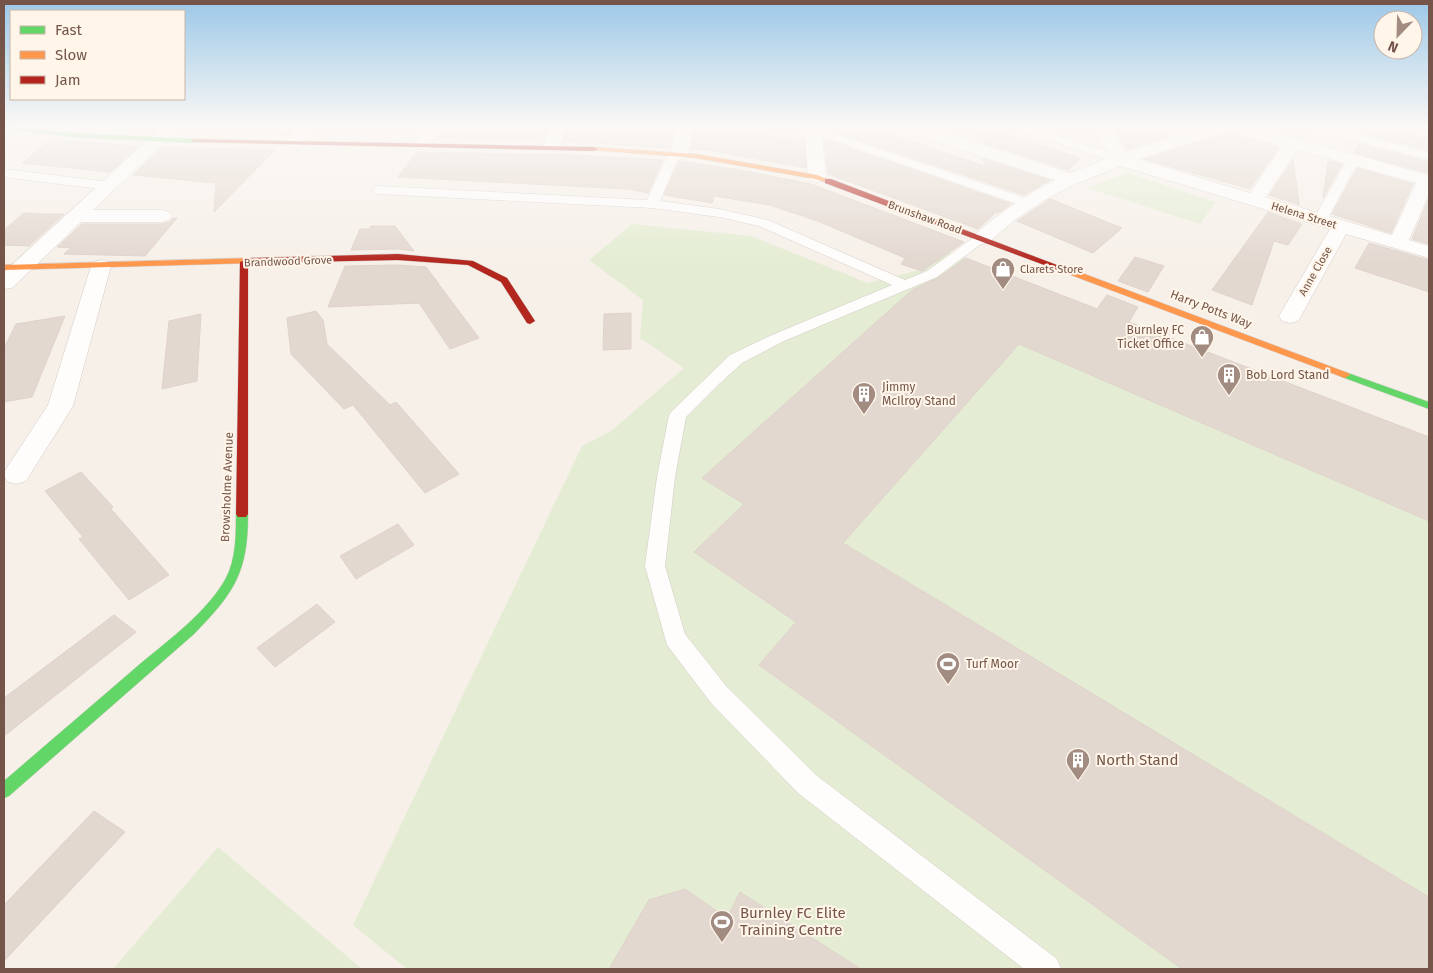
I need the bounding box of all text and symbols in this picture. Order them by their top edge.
legend [10,10,185,100]
north arrow [1373,10,1423,60]
text: Fast [55,21,82,39]
text: N [1386,37,1401,56]
text: Slow [55,46,87,64]
text: Jam [55,71,81,89]
street label: Brunshaw Road [886,198,963,237]
street label: Helena Street [1270,199,1338,232]
street label: Anne Close [1296,244,1335,298]
street label: Brandwood Grove [244,253,332,270]
shop icon: Clarets Store [990,256,1016,290]
place label: Clarets Store [1020,263,1083,276]
street label: Harry Potts Way [1168,287,1254,331]
place label: Burnley FC Ticket Office [1117,323,1184,351]
shop icon: Burnley FC Ticket Office [1189,324,1215,358]
building icon: Bob Lord Stand [1216,362,1242,396]
place label: Bob Lord Stand [1246,368,1329,382]
place label: Jimmy McIlroy Stand [882,380,956,408]
building icon: Jimmy McIlroy Stand [851,381,877,415]
street label: Browsholme Avenue [218,432,236,542]
sports icon: Turf Moor [935,651,961,685]
place label: Turf Moor [966,657,1019,671]
building icon: North Stand [1065,747,1091,781]
place label: North Stand [1096,751,1178,769]
place label: Burnley FC Elite Training Centre [740,904,846,939]
sports icon: Burnley FC Elite Training Centre [709,909,735,943]

